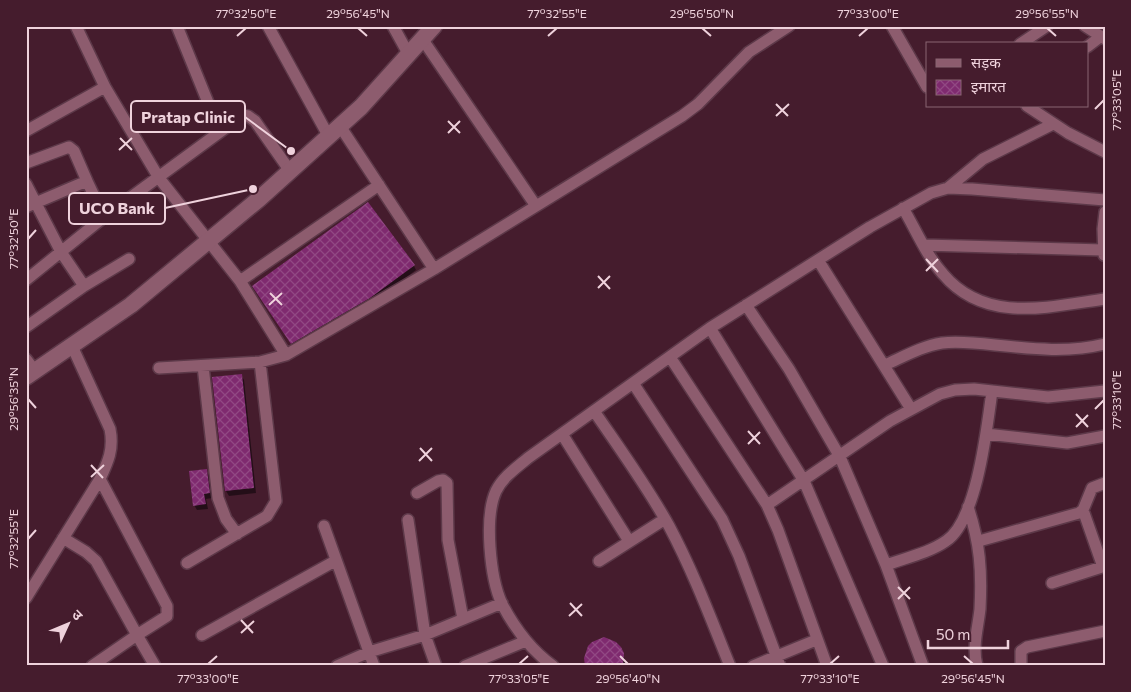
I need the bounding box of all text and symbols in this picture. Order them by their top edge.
text: 77°32'50"E [216,6,276,20]
text: 29°56'45"N [326,6,390,20]
text: 77°32'55"E [527,6,587,20]
text: 29°56'50"N [670,6,734,20]
text: 77°33'00"E [837,6,899,20]
text: 29°56'55"N [1015,6,1079,20]
legend [926,42,1088,108]
text: सड़क [971,53,1001,71]
text: 77°33'05"E [1109,70,1123,130]
text: इमारत [971,77,1006,95]
callout: Pratap Clinic [131,101,245,132]
text: Pratap Clinic [141,107,235,126]
callout: UCO Bank [69,193,165,224]
text: UCO Bank [79,198,156,217]
text: 77°32'50"E [6,209,20,269]
text: 29°56'35"N [6,367,20,431]
text: 77°33'10"E [1109,370,1123,430]
text: 77°32'55"E [6,509,20,569]
north arrow [42,600,92,650]
text: उ [69,606,87,624]
scale bar [928,617,1008,649]
text: 50 m [936,625,970,643]
text: 77°33'00"E [177,671,239,685]
text: 77°33'05"E [489,671,549,685]
text: 29°56'40"N [596,671,660,685]
text: 77°33'10"E [800,671,860,685]
text: 29°56'45"N [941,671,1005,685]

